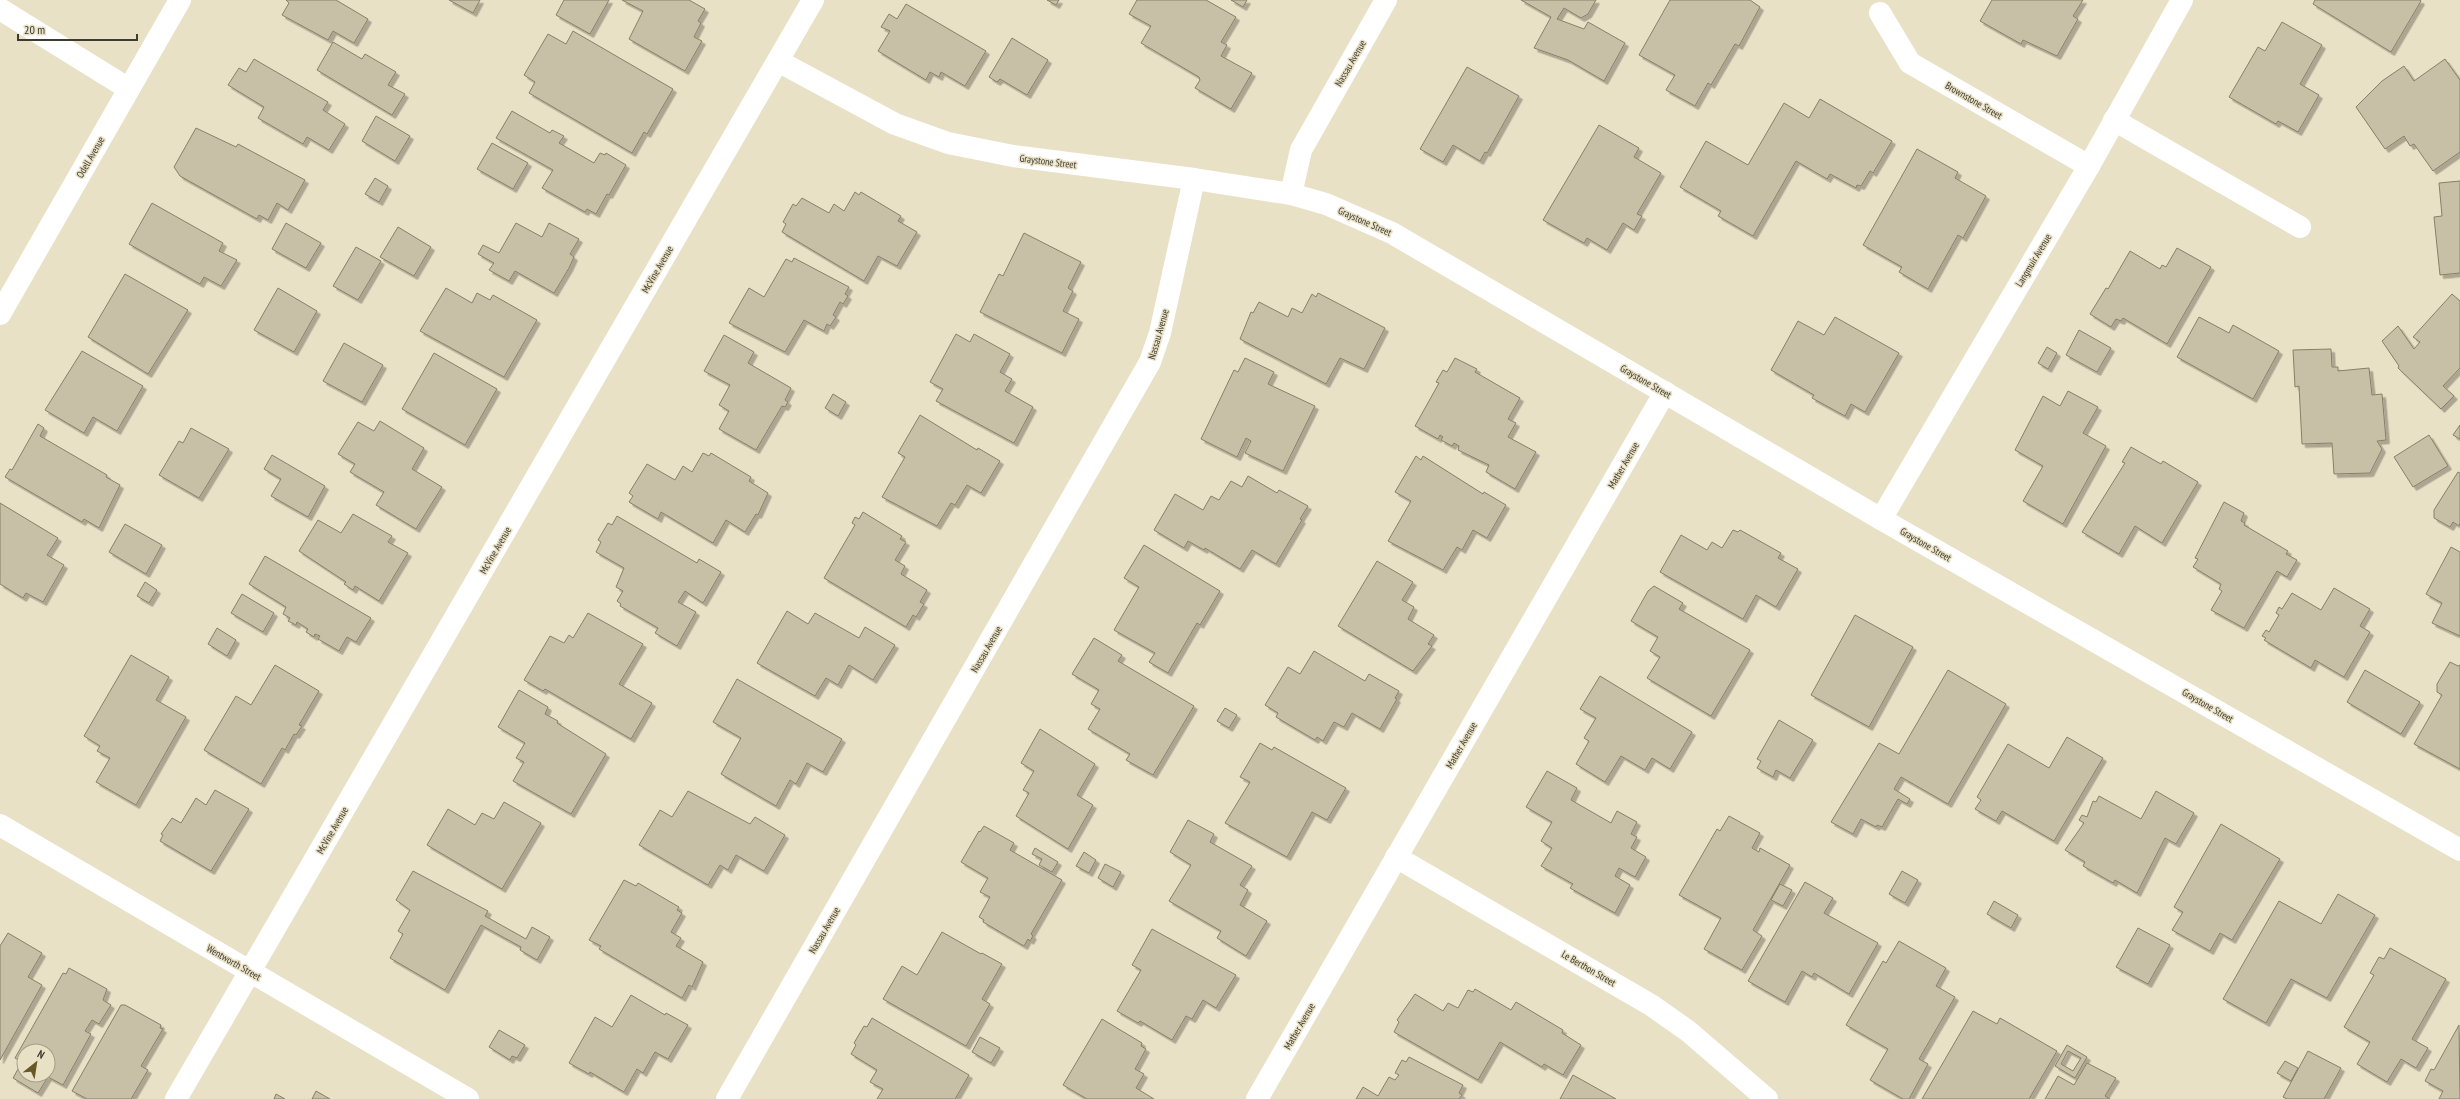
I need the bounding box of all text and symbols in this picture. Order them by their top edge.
scale bar [18,16,137,42]
text: 20 m [24,22,45,37]
street label: Nassau Avenue [1332,38,1369,89]
street label: Brownstone Street [1943,79,2005,122]
street label: Odell Avenue [73,134,107,180]
street label: Graystone Street [1019,152,1077,171]
street label: Graystone Street [1336,204,1394,239]
street label: Langmuir Avenue [2013,231,2054,289]
street label: McVine Avenue [639,243,676,295]
street label: Nassau Avenue [1145,308,1172,361]
street label: Graystone Street [1618,362,1674,401]
street label: Mather Avenue [1605,440,1642,491]
street label: McVine Avenue [477,524,514,576]
street label: Graystone Street [1898,525,1954,564]
street label: Nassau Avenue [968,624,1005,675]
street label: Graystone Street [2180,686,2236,725]
street label: Mather Avenue [1443,720,1480,771]
street label: McVine Avenue [314,804,351,856]
street label: Nassau Avenue [806,905,843,956]
street label: Wentworth Street [204,942,264,983]
street label: Le Berthon Street [1559,948,1618,989]
street label: Mather Avenue [1281,1001,1318,1052]
north arrow [16,1043,56,1083]
text: N [35,1047,47,1062]

